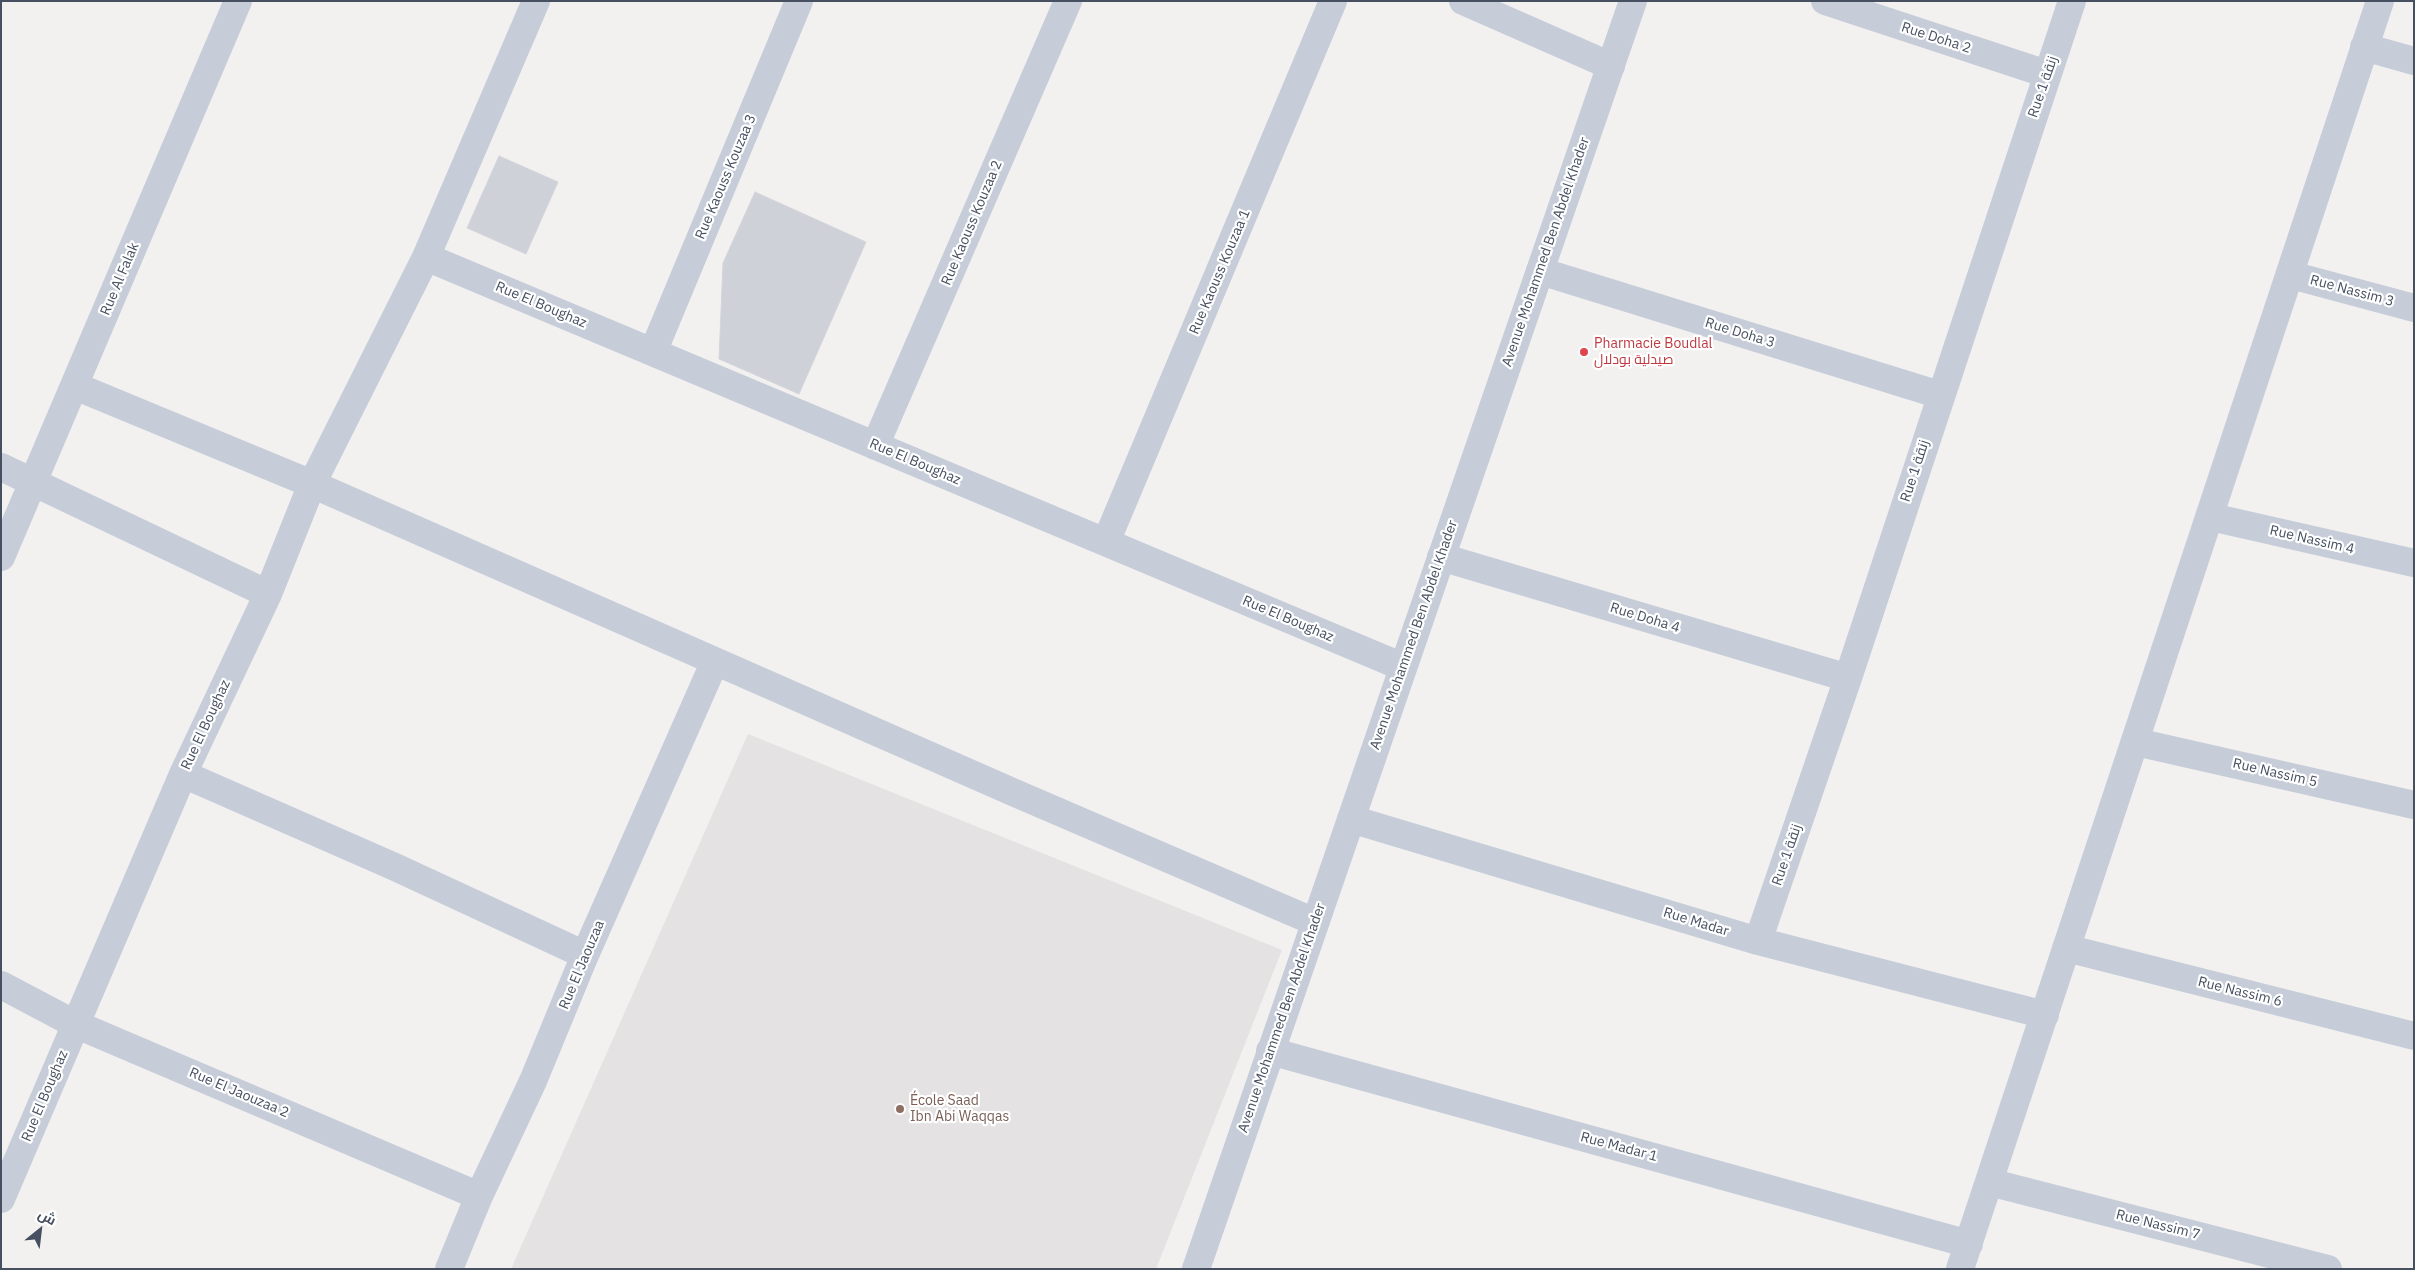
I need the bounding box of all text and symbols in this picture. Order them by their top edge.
street label: Rue Doha 2 [1899,19,1973,57]
street label: Rue 1 زنقة [2025,54,2061,120]
street label: Rue Kaouss Kouzaa 3 [692,112,760,242]
street label: Avenue Mohammed Ben Abdel Khader [1499,135,1593,369]
street label: Rue Kaouss Kouzaa 2 [938,158,1006,288]
street label: Rue Kaouss Kouzaa 1 [1186,207,1254,337]
street label: Rue Al Falak [97,240,143,318]
street label: Rue Nassim 3 [2308,272,2396,310]
street label: Rue El Boughaz [493,278,589,332]
street label: Rue Doha 3 [1703,314,1777,352]
place label: Pharmacie Boudlal صيدلية بودلال [1594,336,1712,368]
marker: Pharmacie Boudlal صيدلية بودلال [1578,346,1590,358]
street label: Rue El Boughaz [867,435,963,489]
street label: Rue 1 زنقة [1897,438,1933,504]
street label: Avenue Mohammed Ben Abdel Khader [1367,518,1461,752]
street label: Rue Nassim 4 [2268,522,2356,558]
street label: Rue El Boughaz [1240,592,1336,646]
street label: Rue Doha 4 [1608,599,1682,637]
street label: Rue El Boughaz [178,677,234,773]
street label: Rue Nassim 5 [2231,755,2319,791]
street label: Rue 1 زنقة [1769,822,1805,888]
street label: Avenue Mohammed Ben Abdel Khader [1235,901,1329,1135]
street label: Rue Madar [1661,904,1731,940]
street label: Rue El Jaouzaa [556,918,608,1012]
street label: Rue Nassim 6 [2196,973,2284,1011]
street label: Rue El Boughaz [18,1048,72,1144]
street label: Rue El Jaouzaa 2 [187,1064,291,1122]
place label: École Saad Ibn Abi Waqqas [910,1093,1009,1126]
marker: École Saad Ibn Abi Waqqas [894,1103,906,1115]
street label: Rue Madar 1 [1579,1129,1659,1165]
north arrow [15,1205,65,1255]
text: ش [35,1205,59,1229]
street label: Rue Nassim 7 [2114,1206,2202,1244]

